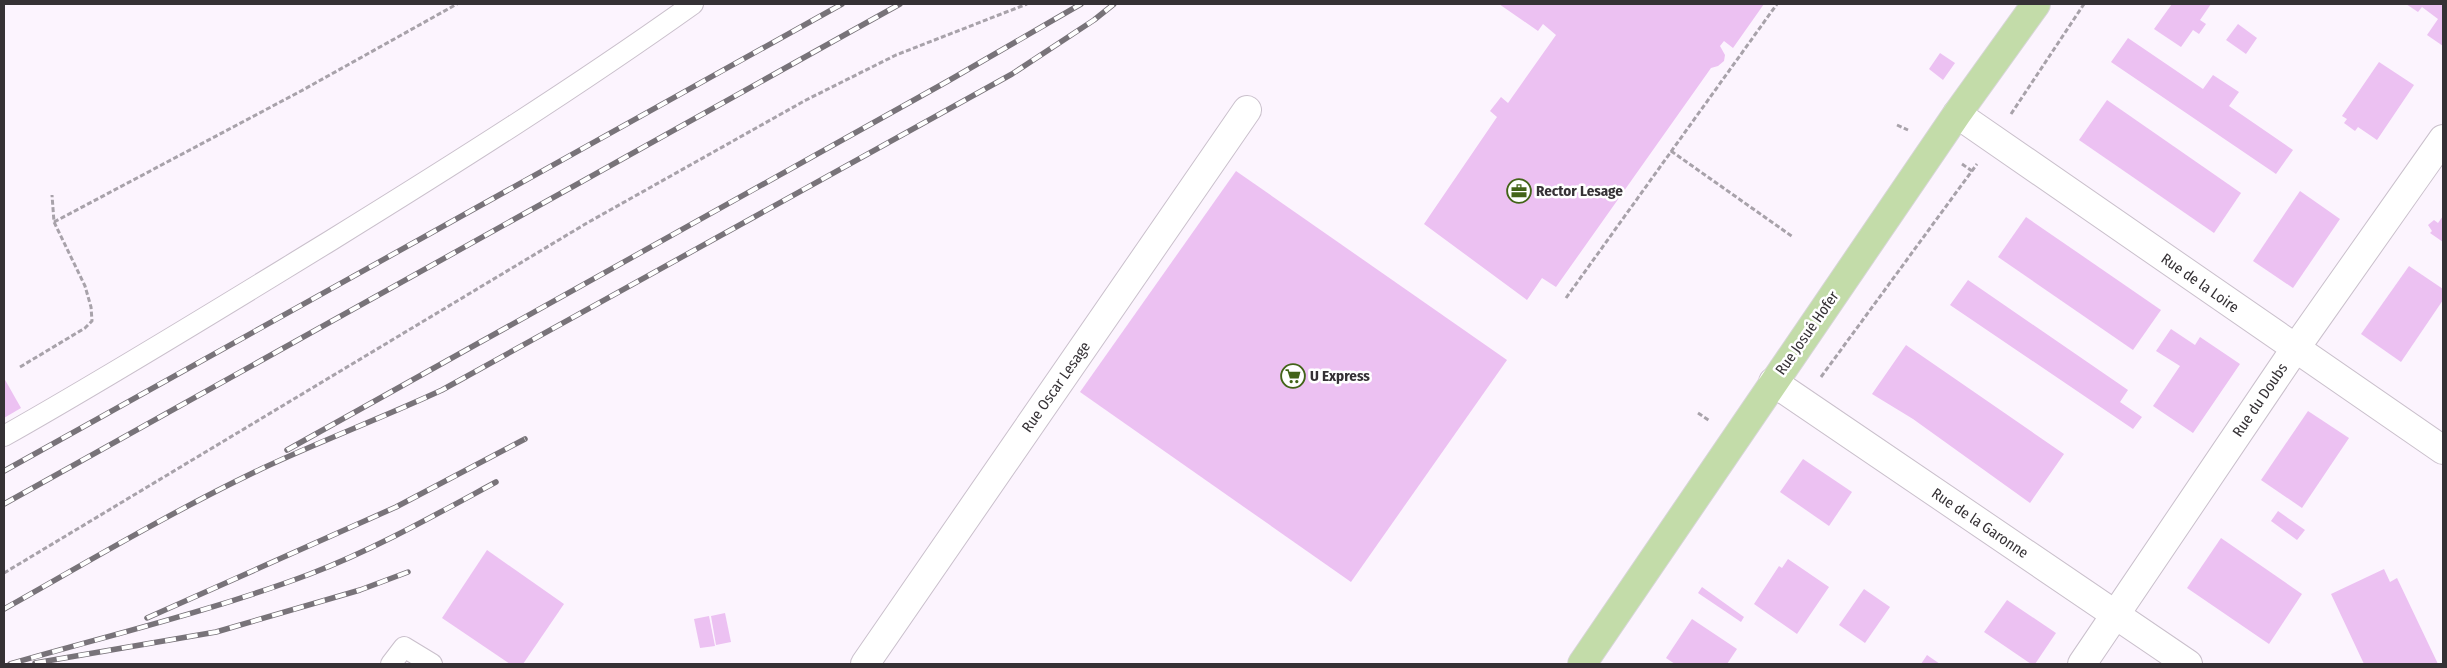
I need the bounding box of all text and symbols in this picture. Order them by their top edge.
office icon: Rector Lesage [1506,178,1532,204]
place label: Rector Lesage [1536,182,1623,200]
street label: Rue de la Loire [2158,250,2242,316]
street label: Rue Josué Hofer [1771,287,1843,378]
street label: Rue Oscar Lesage [1018,338,1094,436]
street label: Rue du Doubs [2229,360,2291,440]
supermarket icon: U Express [1280,363,1306,389]
place label: U Express [1310,367,1370,385]
street label: Rue de la Garonne [1928,484,2032,562]

